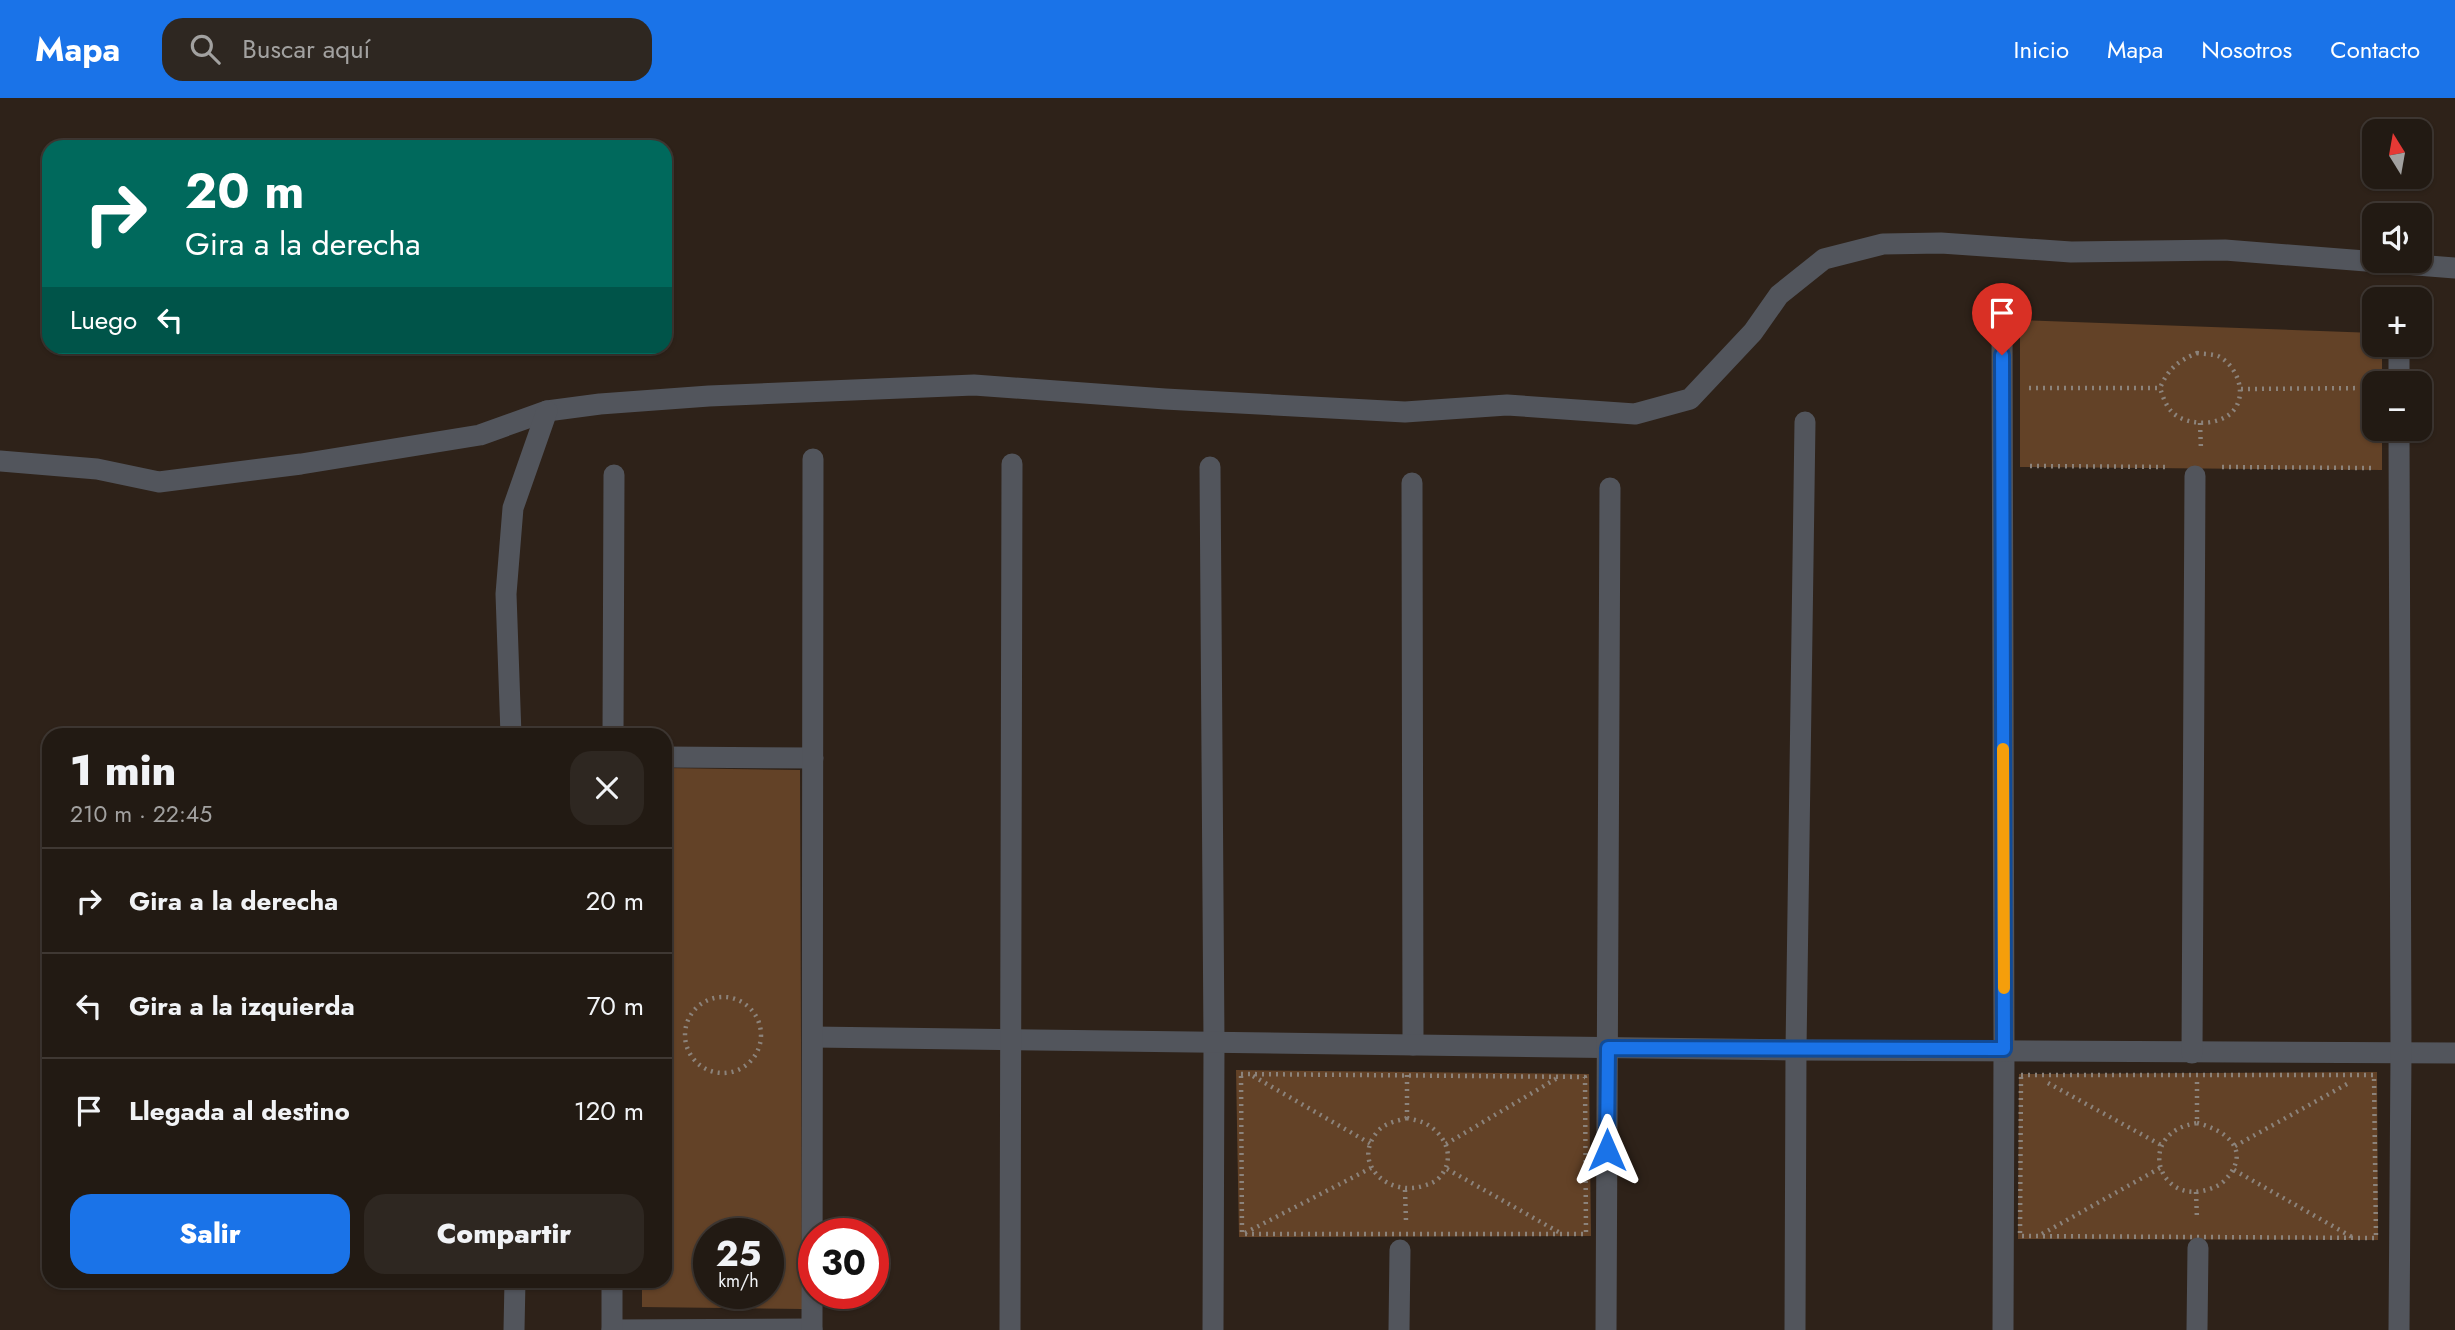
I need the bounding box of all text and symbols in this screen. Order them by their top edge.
search box [162,18,652,81]
text: Mapa [35,26,120,73]
icon: search [186,30,224,68]
text: Buscar aquí [242,30,370,68]
text: Inicio [2014,32,2069,67]
text: Mapa [2107,32,2163,67]
text: Nosotros [2201,32,2292,67]
text: Contacto [2330,32,2420,67]
north arrow [2362,119,2432,189]
map controls [2362,119,2432,441]
text: 20 m [185,156,304,226]
icon: right [70,168,161,259]
button: sound [2362,203,2432,273]
text: Gira a la derecha [185,221,421,267]
pin [1972,283,2032,355]
button: + [2362,287,2432,357]
icon: arrive [1983,294,2021,332]
text: Luego [70,301,137,339]
icon: left [151,301,189,339]
button: − [2362,371,2432,441]
text: 1 min [70,740,176,801]
button: close [570,751,644,825]
text: 210 m · 22:45 [70,797,212,831]
icon: right [70,882,108,920]
text: Gira a la derecha [129,882,338,920]
text: 20 m [586,882,644,920]
icon: left [70,987,108,1025]
text: Gira a la izquierda [129,987,355,1025]
text: 70 m [587,987,644,1025]
icon: arrive [70,1092,108,1130]
text: Llegada al destino [129,1092,350,1130]
text: 120 m [574,1092,644,1130]
position arrow [1570,1113,1644,1187]
button: Salir [70,1194,350,1274]
button: Compartir [364,1194,644,1274]
speed limit sign: 30 [798,1218,889,1309]
text: 25 [716,1229,761,1279]
text: km/h [718,1268,759,1294]

